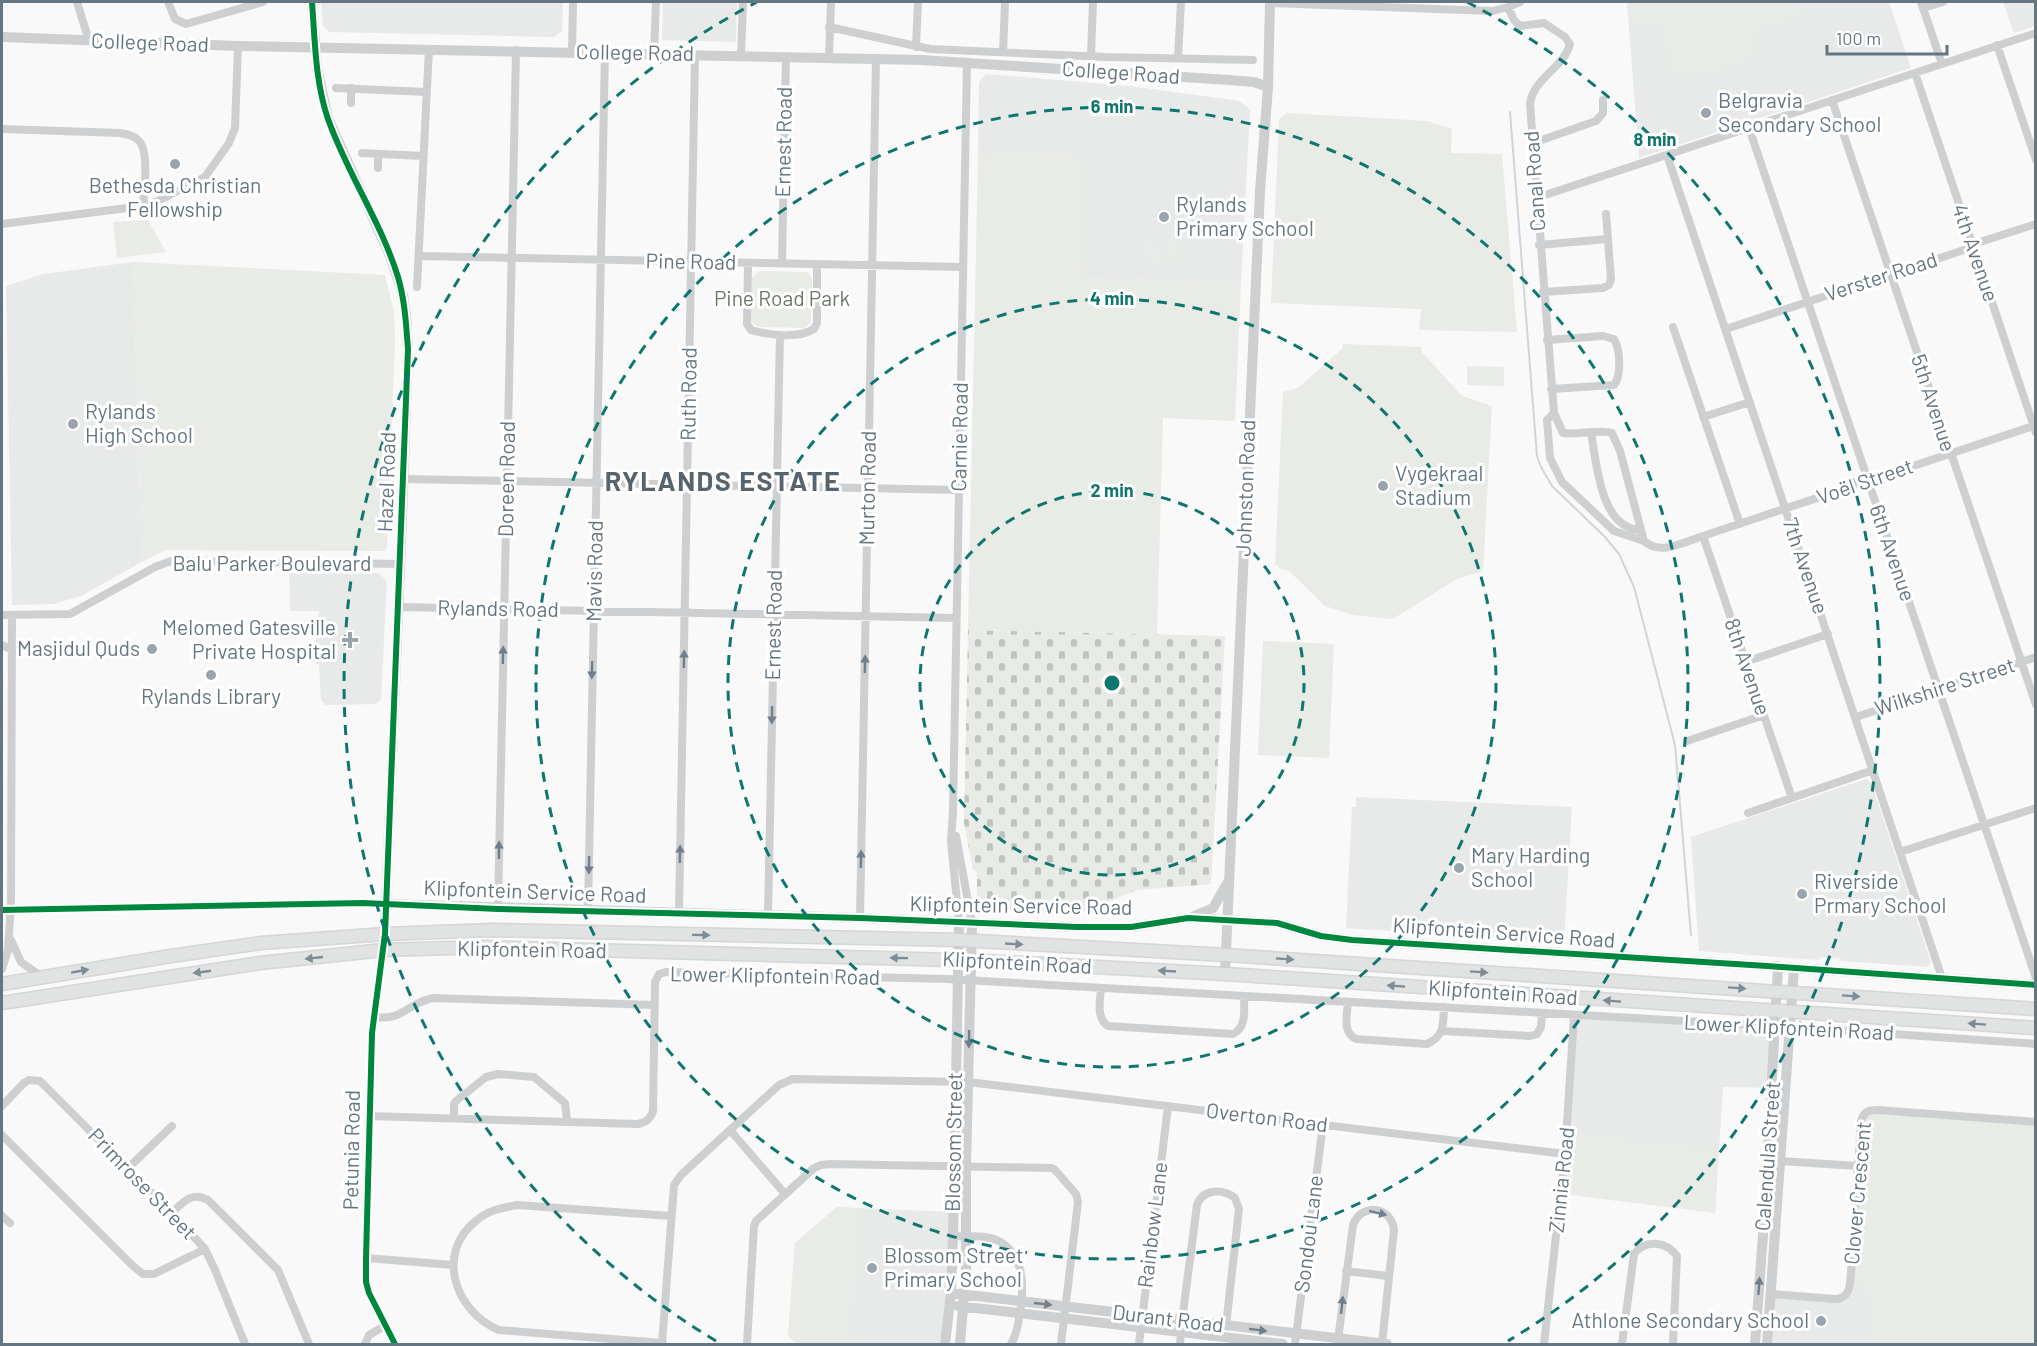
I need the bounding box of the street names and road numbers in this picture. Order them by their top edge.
street label: College Road [91,27,209,56]
street label: College Road [576,38,694,65]
street label: College Road [1061,55,1181,88]
street label: Ernest Road [769,86,796,198]
street label: Canal Road [1518,130,1549,232]
street label: 4th Avenue [1948,200,2005,305]
street label: Verster Road [1821,246,1940,306]
street label: Pine Road [645,247,737,274]
street label: Ruth Road [674,347,701,441]
street label: 5th Avenue [1907,351,1962,454]
street label: Carnie Road [945,382,972,492]
street label: Johnston Road [1230,419,1259,557]
street label: Doreen Road [492,421,519,537]
street label: Murton Road [853,430,880,546]
street label: Hazel Road [371,431,400,533]
street label: Voël Street [1813,452,1916,509]
street label: 6th Avenue [1865,501,1922,604]
street label: 7th Avenue [1778,514,1834,617]
street label: Mavis Road [580,520,607,622]
street label: Balu Parker Boulevard [172,550,372,575]
street label: Ernest Road [759,569,786,681]
street label: Rylands Road [437,594,559,621]
street label: 8th Avenue [1720,615,1777,718]
street label: Wilkshire Street [1871,651,2018,720]
street label: Klipfontein Service Road [423,874,647,907]
street label: Klipfontein Service Road [909,890,1133,919]
street label: Klipfontein Service Road [1392,911,1616,952]
street label: Klipfontein Road [457,935,607,962]
street label: Klipfontein Road [942,945,1092,978]
street label: Lower Klipfontein Road [670,960,880,989]
street label: Klipfontein Road [1428,974,1579,1009]
street label: Lower Klipfontein Road [1683,1009,1895,1044]
street label: Blossom Street [939,1072,966,1212]
street label: Calendula Street [1749,1080,1784,1232]
street label: Petunia Road [337,1090,364,1210]
street label: Overton Road [1205,1097,1330,1136]
street label: Clover Crescent [1838,1120,1875,1266]
street label: Primrose Street [84,1122,202,1244]
street label: Zinnia Road [1543,1126,1578,1234]
street label: Rainbow Lane [1131,1160,1172,1289]
street label: Sondou Lane [1288,1174,1327,1294]
street label: Durant Road [1111,1298,1225,1337]

